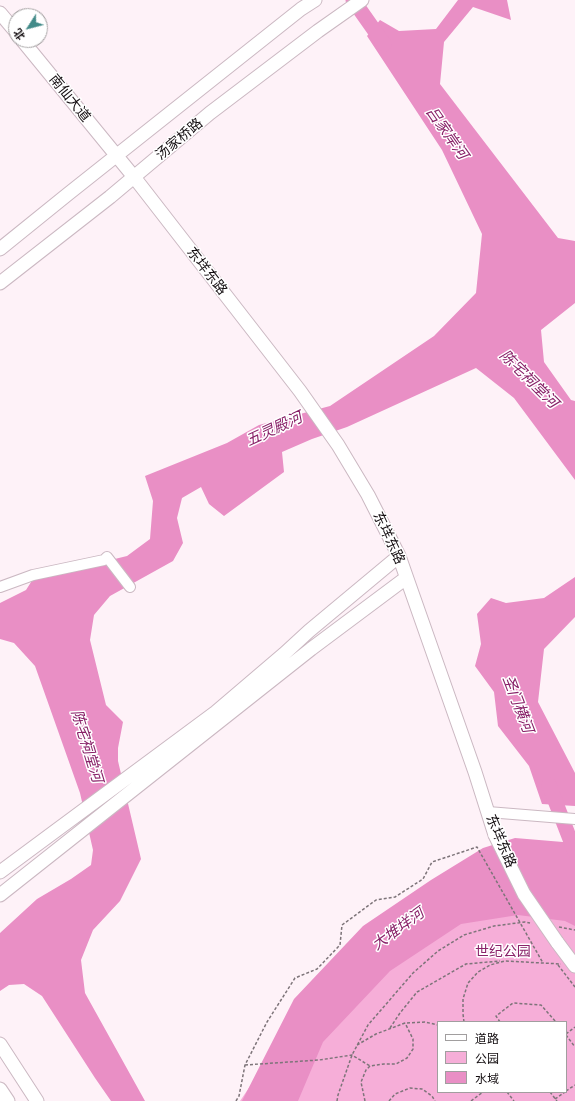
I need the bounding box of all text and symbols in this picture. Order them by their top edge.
north arrow [8,8,48,48]
text: 北 [10,26,27,43]
street label: 南仙大道 [46,71,94,125]
water label: 吕家岸河 [422,103,472,163]
street label: 汤家桥路 [152,115,206,163]
street label: 东垟东路 [183,244,231,298]
water label: 陈宅祠堂河 [496,346,562,412]
water label: 五灵殿河 [243,408,305,450]
street label: 东垟东路 [370,509,408,567]
water label: 圣门横河 [499,673,537,735]
water label: 陈宅祠堂河 [67,708,107,784]
street label: 东垟东路 [482,812,520,870]
water label: 大堆垟河 [368,904,428,954]
park label: 世纪公园 [475,943,531,959]
legend [437,1021,567,1093]
text: 道路 [475,1031,499,1046]
text: 公园 [475,1051,499,1066]
text: 水域 [475,1071,499,1086]

